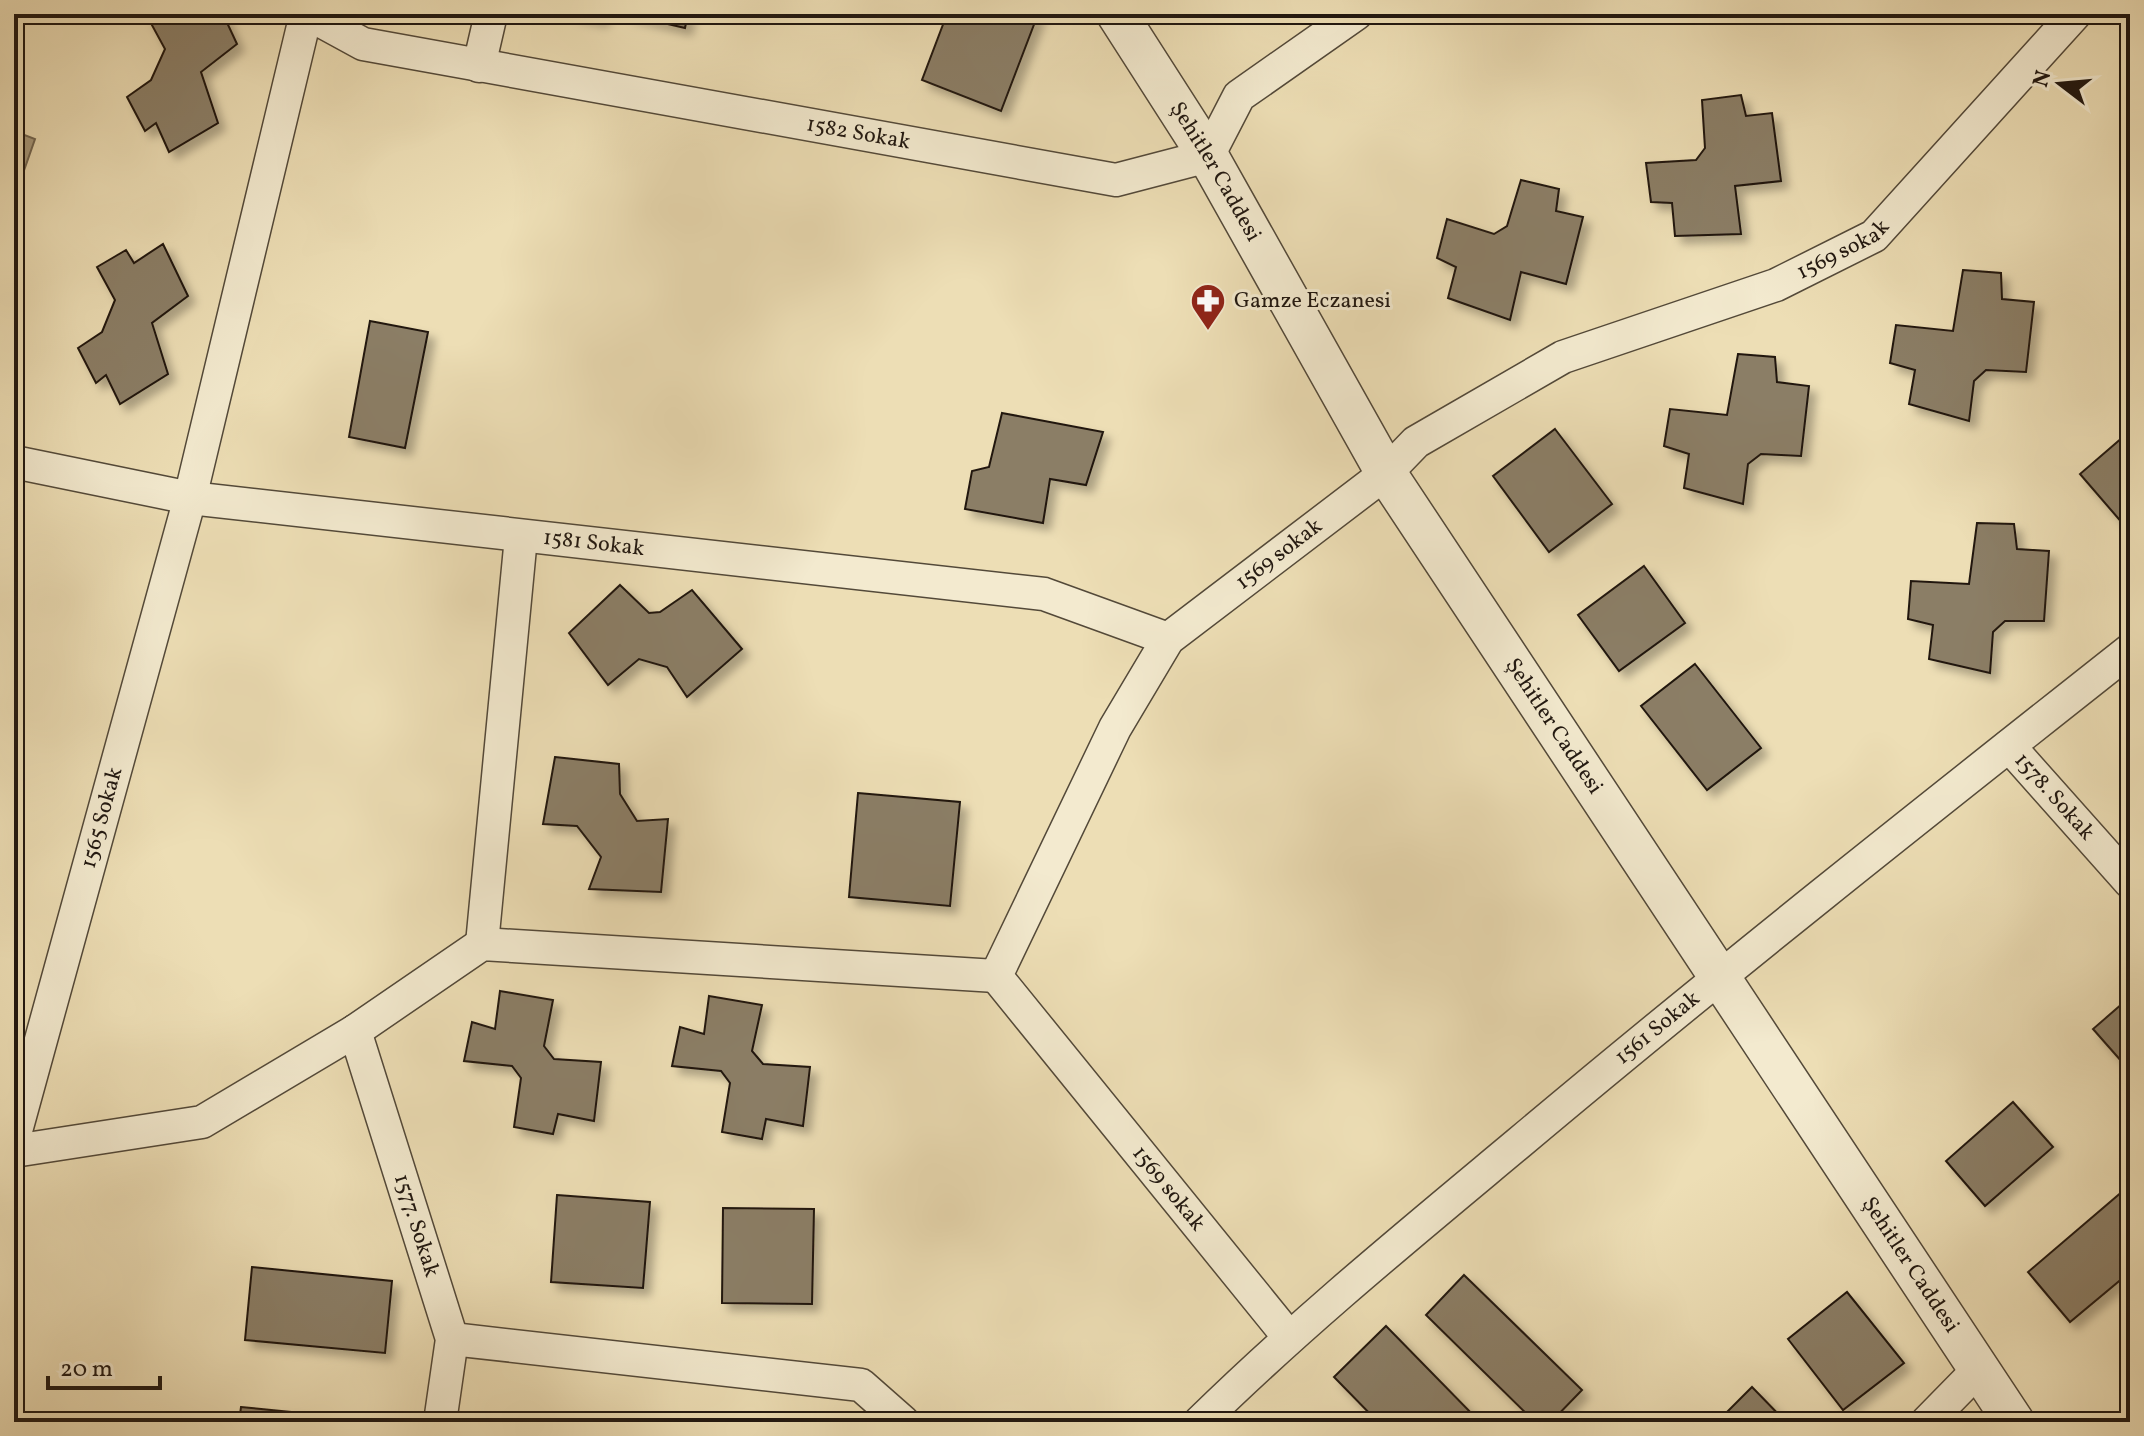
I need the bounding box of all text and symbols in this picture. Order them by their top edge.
north arrow [2020,44,2100,124]
text: N [2026,67,2060,91]
street label: Şehitler Caddesi [1162,96,1269,247]
street label: 1582 Sokak [804,109,913,158]
street label: 1569 sokak [1791,213,1897,288]
pharmacy icon: Gamze Eczanesi [1189,282,1227,332]
place label: Gamze Eczanesi [1234,286,1391,317]
street label: 1569 sokak [1229,511,1329,598]
street label: 1581 Sokak [541,522,646,564]
street label: Şehitler Caddesi [1497,652,1610,801]
street label: 1578. Sokak [2007,746,2102,848]
street label: 1565 Sokak [73,764,131,872]
street label: 1561 Sokak [1608,984,1707,1072]
street label: 1569 sokak [1124,1140,1212,1238]
street label: 1577. Sokak [385,1170,447,1281]
street label: Şehitler Caddesi [1854,1191,1967,1339]
scale bar [48,1340,160,1390]
text: 20 m [60,1353,113,1387]

